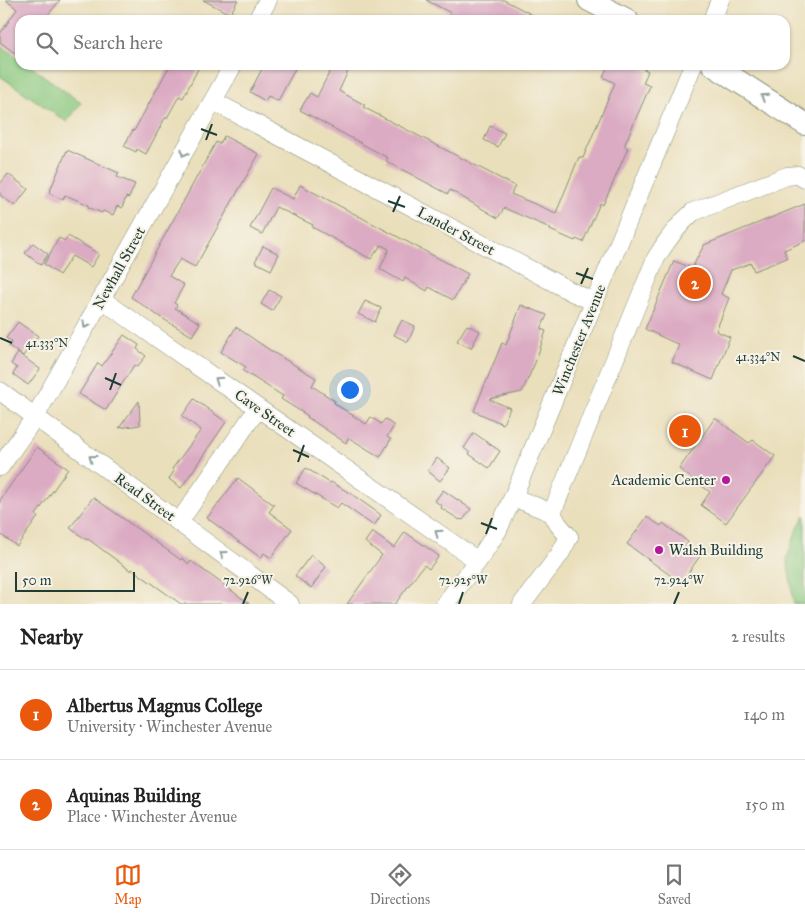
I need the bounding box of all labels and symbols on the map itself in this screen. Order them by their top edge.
one-way arrow [760,94,769,104]
one-way arrow [180,148,190,157]
street label: Lander Street [414,203,499,259]
street label: Newhall Street [89,223,149,312]
pin: 2 [679,264,711,302]
street label: Winchester Avenue [549,282,609,398]
one-way arrow [83,320,93,329]
text: 41.333°N [26,336,68,350]
text: 41.334°N [736,350,780,364]
one-way arrow [214,377,224,386]
your location [337,377,363,403]
street label: Cave Street [231,385,299,441]
pin: 1 [669,412,701,450]
one-way arrow [88,455,97,464]
street label: Read Street [111,469,180,526]
place label: Academic Center [611,471,716,489]
marker: Academic Center [720,474,732,486]
one-way arrow [434,530,444,539]
place label: Walsh Building [669,541,764,559]
marker: Walsh Building [653,544,665,556]
one-way arrow [219,551,229,560]
scale bar [15,569,135,592]
text: 72.926°W [223,573,273,587]
text: 72.925°W [439,573,488,587]
text: 72.924°W [654,573,705,587]

